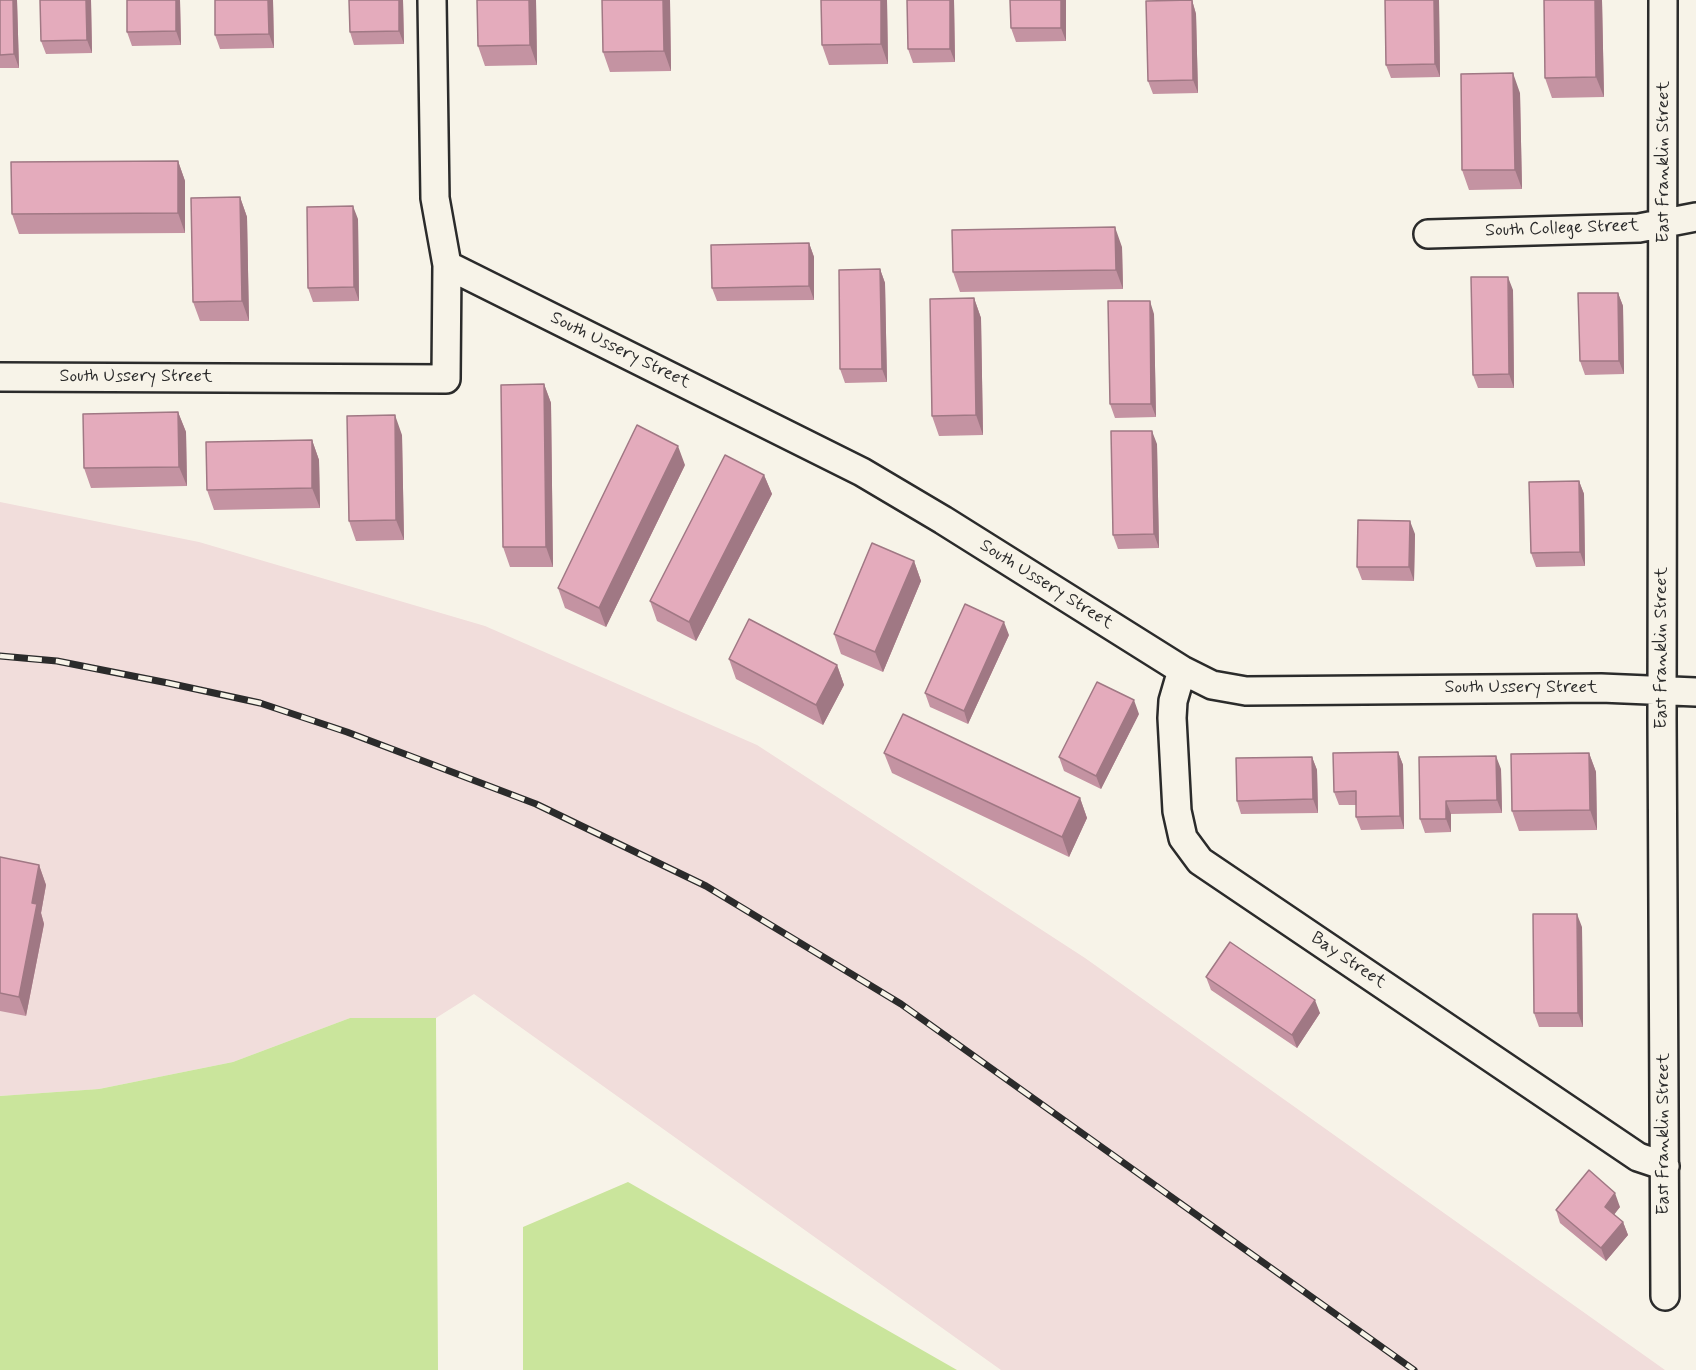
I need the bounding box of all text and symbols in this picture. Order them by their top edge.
street label: East Franklin Street [1653,81,1675,243]
street label: South College Street [1485,216,1639,242]
street label: South Ussery Street [546,308,694,394]
street label: South Ussery Street [59,366,213,388]
street label: South Ussery Street [975,535,1117,635]
street label: East Franklin Street [1651,567,1673,729]
street label: South Ussery Street [1444,677,1598,699]
street label: Bay Street [1306,928,1390,994]
street label: East Franklin Street [1653,1053,1675,1215]

